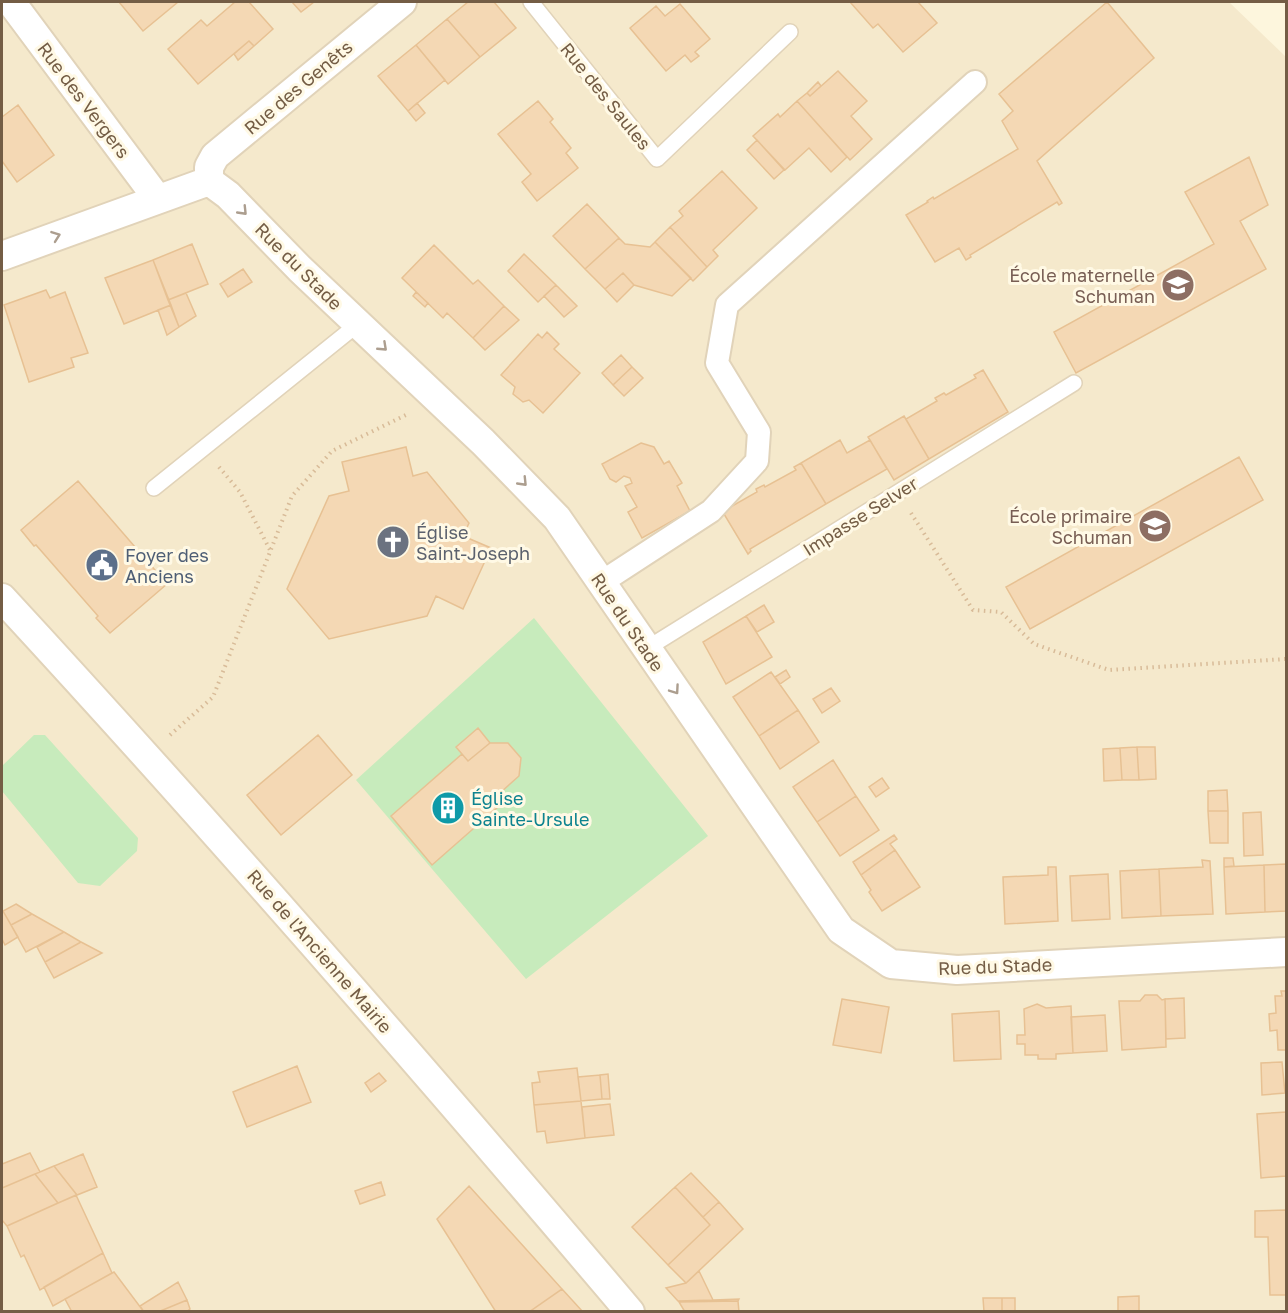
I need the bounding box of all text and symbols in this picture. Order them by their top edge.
street label: Rue des Genêts [239,35,357,139]
street label: Rue des Vergers [33,38,135,162]
street label: Rue des Saules [556,38,656,154]
one-way arrow [236,204,247,214]
street label: Rue du Stade [251,218,347,314]
one-way arrow [50,230,61,243]
place label: École maternelle Schuman [1009,264,1155,307]
school or university icon: École maternelle Schuman [1160,267,1196,303]
one-way arrow [376,340,386,351]
street label: Impasse Selver [798,472,922,560]
one-way arrow [515,475,526,486]
place label: École primaire Schuman [1009,505,1132,548]
school or university icon: École primaire Schuman [1137,508,1173,544]
place label: Église Saint-Joseph [416,521,530,564]
church icon: Église Saint-Joseph [375,524,411,560]
place label: Foyer des Anciens [125,544,209,587]
public building icon: Foyer des Anciens [84,547,120,583]
street label: Rue du Stade [587,569,669,675]
one-way arrow [667,684,678,695]
place label: Église Sainte-Ursule [471,787,590,830]
building icon: Église Sainte-Ursule [430,790,466,826]
street label: Rue de l'Ancienne Mairie [243,865,397,1037]
street label: Rue du Stade [938,953,1052,979]

